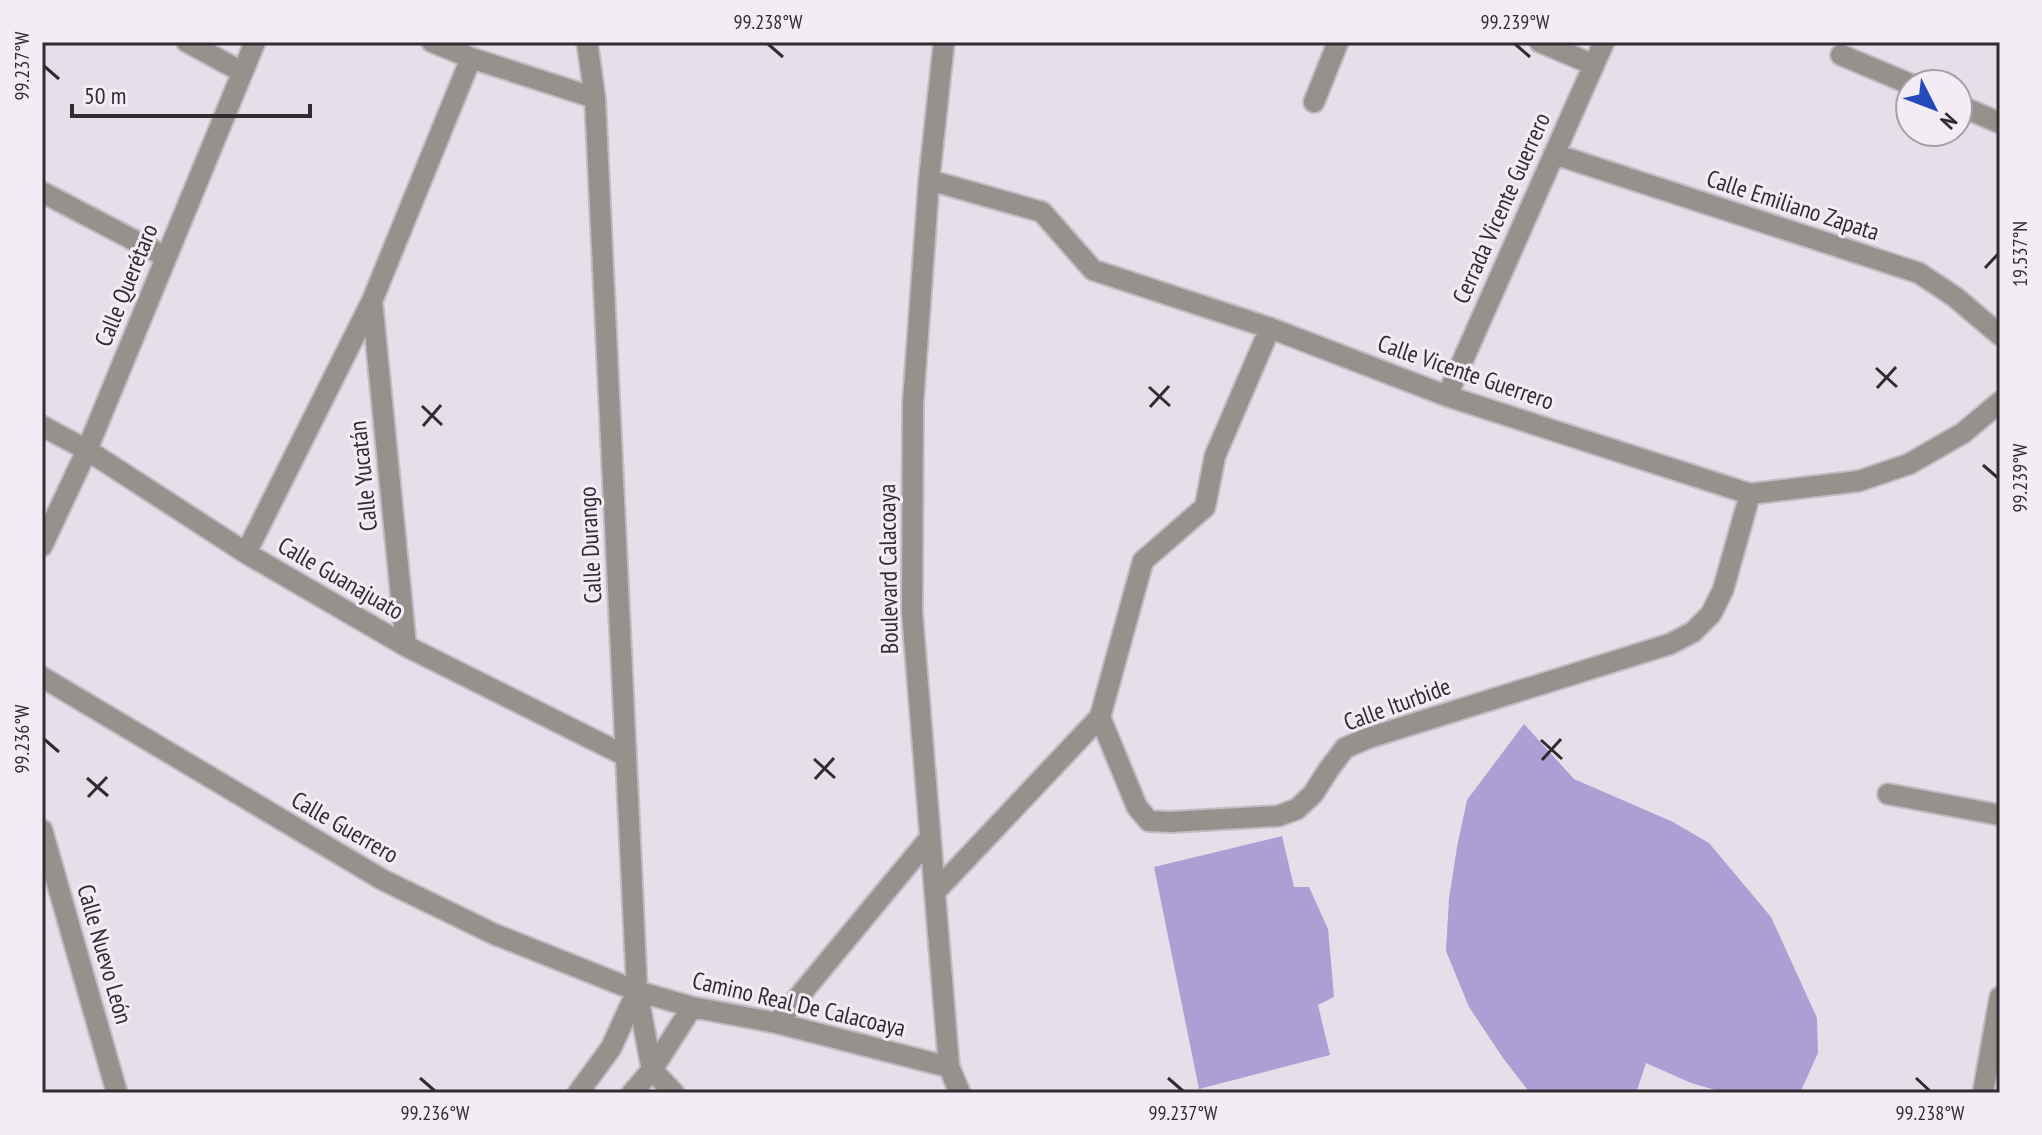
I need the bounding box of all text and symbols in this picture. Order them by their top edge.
text: 99.238°W [734,9,803,35]
text: 99.239°W [1481,9,1550,35]
text: 99.237°W [9,31,35,100]
scale bar [72,68,310,118]
north arrow [1894,68,1974,148]
text: 50 m [84,80,126,111]
street label: Cerrada Vicente Guerrero [1445,108,1557,308]
text: N [1934,108,1963,135]
street label: Calle Emiliano Zapata [1703,163,1883,247]
street label: Calle Querétaro [87,219,165,351]
text: 19.537°N [2007,221,2033,287]
street label: Calle Vicente Guerrero [1374,327,1558,417]
street label: Calle Yucatán [342,419,384,533]
text: 99.239°W [2007,443,2033,512]
street label: Boulevard Calacoaya [871,484,905,654]
street label: Calle Durango [571,486,609,604]
street label: Calle Guanajuato [272,529,410,627]
street label: Calle Iturbide [1339,670,1455,738]
text: 99.236°W [9,704,35,773]
street label: Calle Guerrero [286,784,404,870]
street label: Calle Nuevo León [70,881,140,1027]
street label: Camino Real De Calacoaya [689,964,909,1044]
text: 99.236°W [401,1100,470,1126]
text: 99.237°W [1149,1100,1218,1126]
text: 99.238°W [1896,1100,1965,1126]

